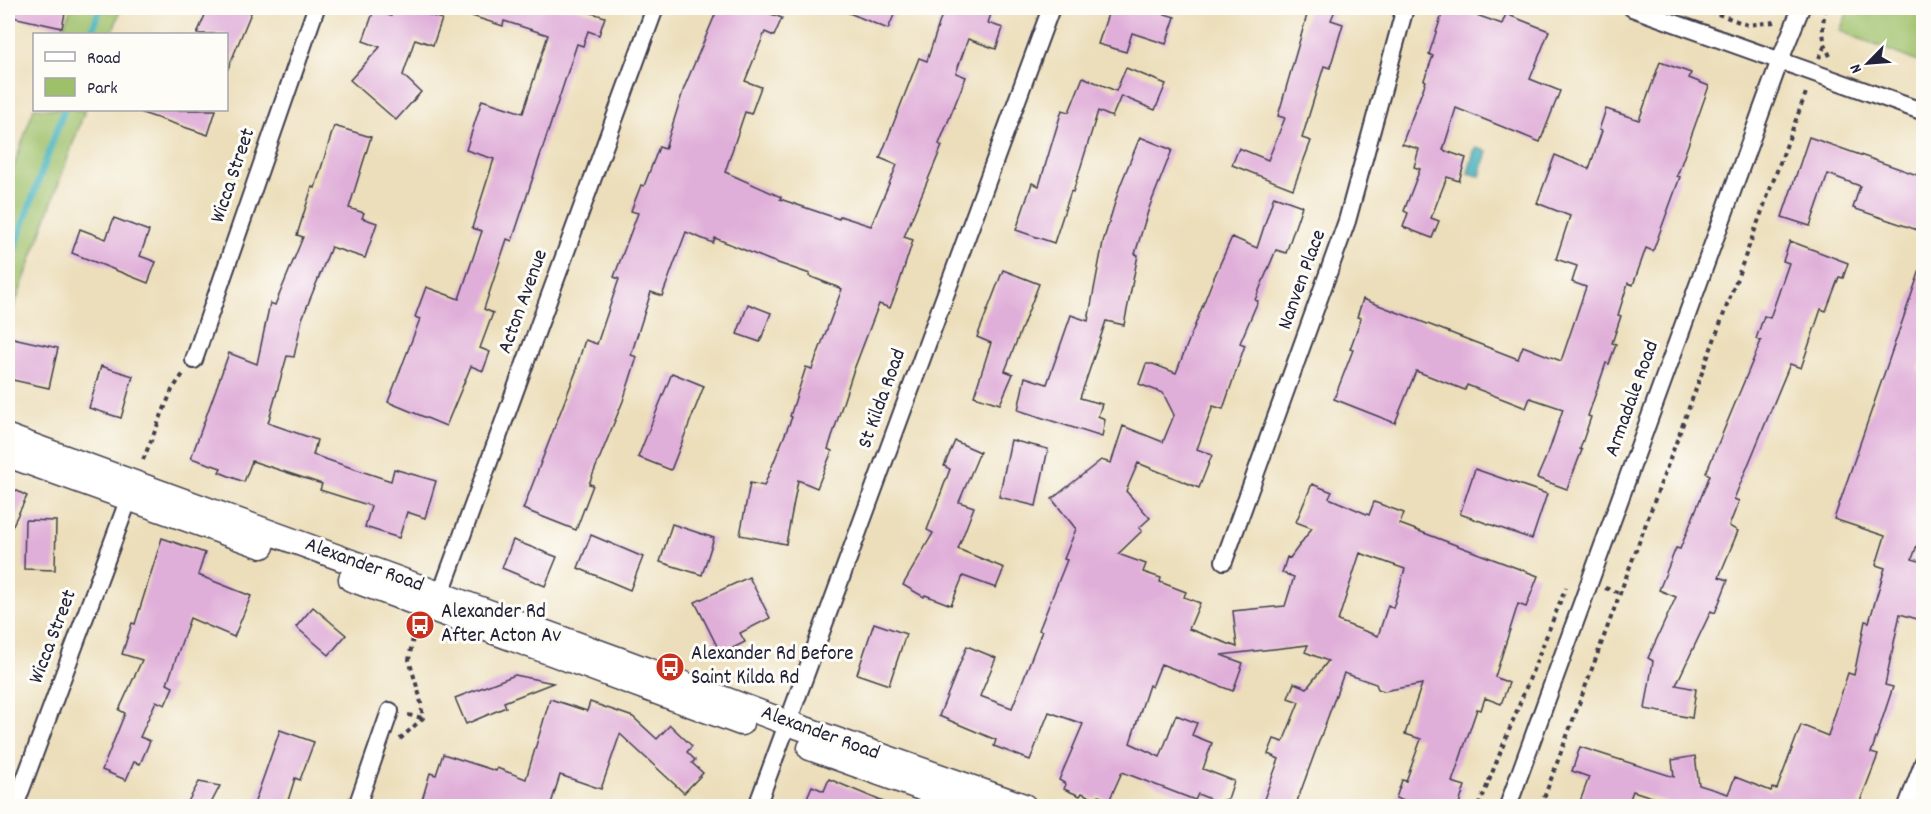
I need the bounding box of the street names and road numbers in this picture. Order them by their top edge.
street label: Wicca Street [204,124,264,227]
street label: Nanven Place [1271,226,1335,334]
street label: Acton Avenue [491,246,557,358]
street label: Armadale Road [1598,337,1668,461]
street label: St Kilda Road [851,345,915,453]
street label: Alexander Road [301,531,427,601]
street label: Wicca Street [22,585,86,688]
street label: Alexander Road [757,699,883,769]

